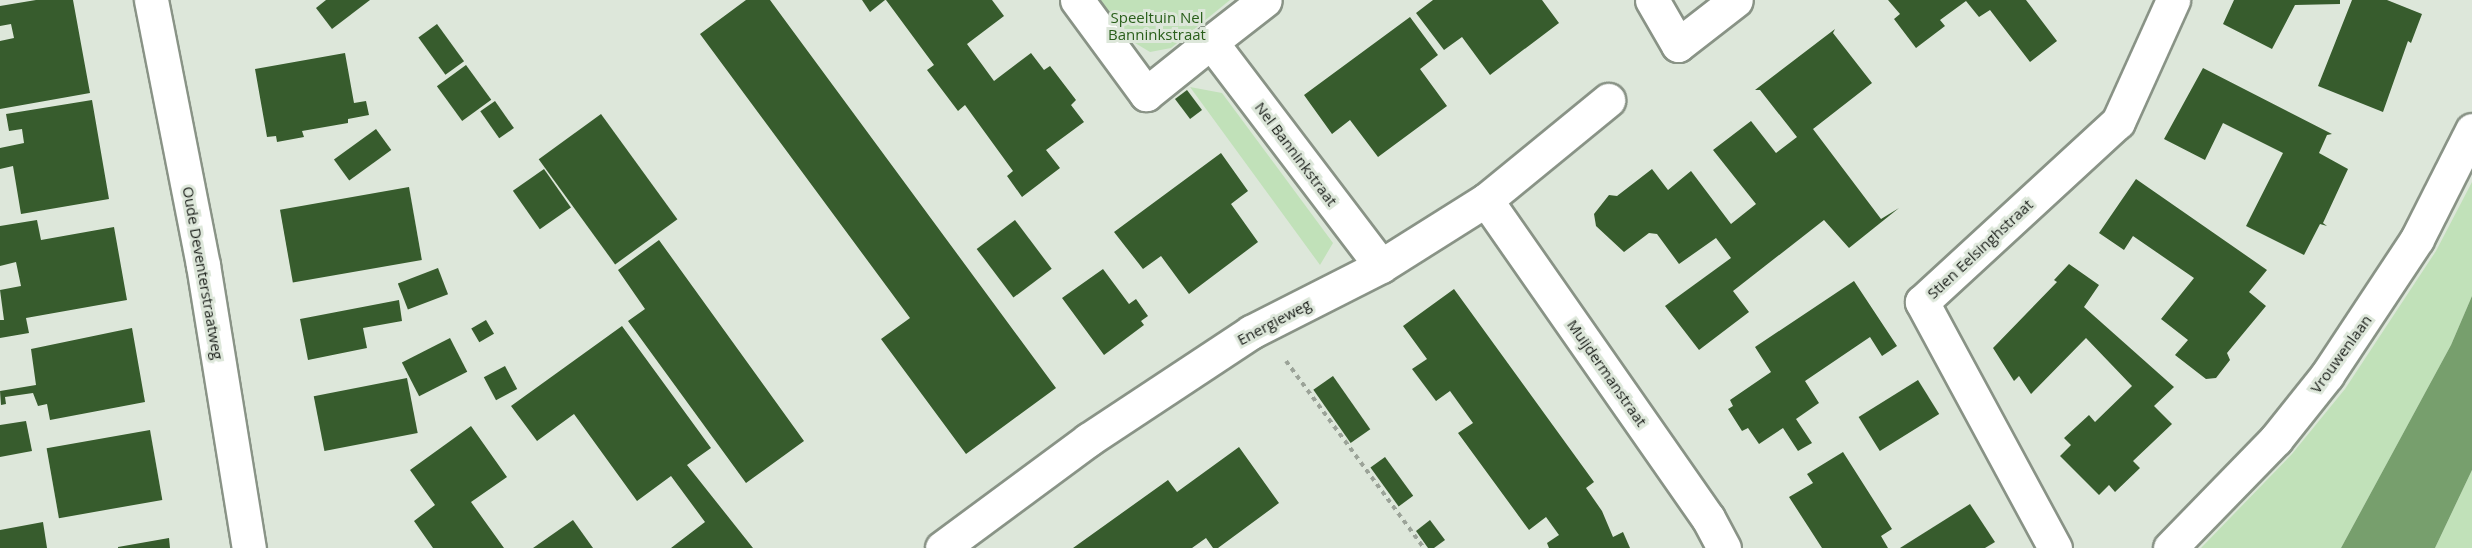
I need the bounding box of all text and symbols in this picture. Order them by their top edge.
park label: Speeltuin Nel Banninkstraat [1108,8,1206,43]
street label: Nel Banninkstraat [1251,99,1341,209]
street label: Oude Deventerstraatweg [179,185,227,361]
street label: Stien Eelsinghstraat [1924,196,2036,302]
street label: Energieweg [1234,295,1314,349]
street label: Vrouwenlaan [2307,311,2375,397]
street label: Muijdermanstraat [1563,316,1651,430]

